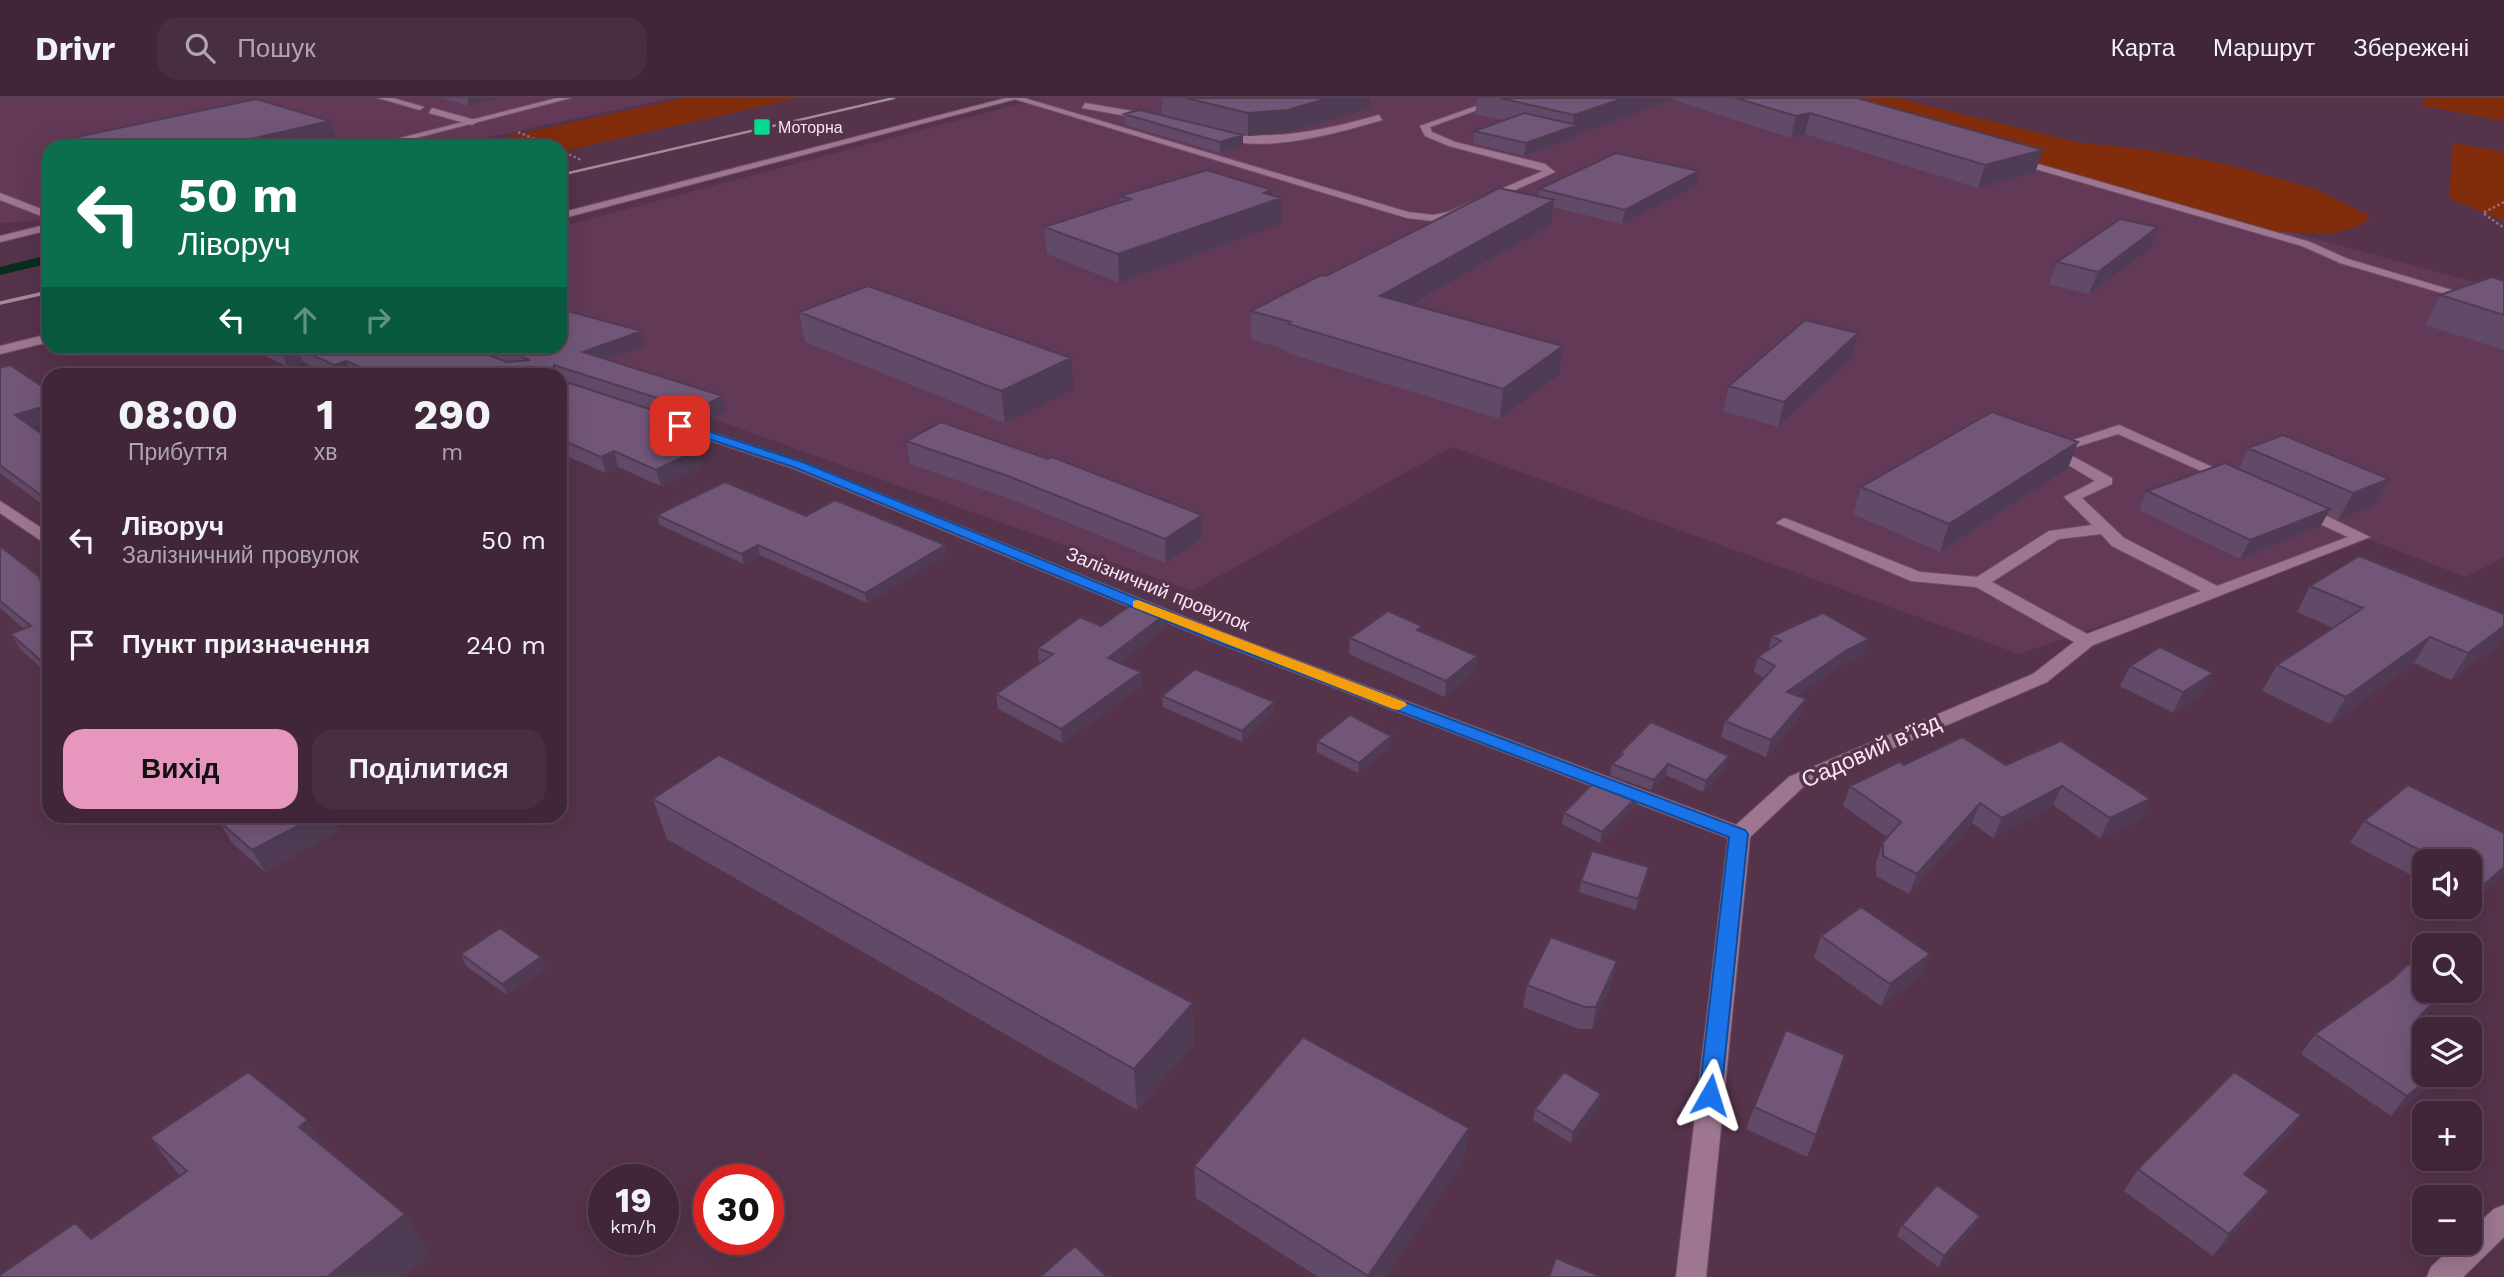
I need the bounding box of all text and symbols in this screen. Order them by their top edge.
search box [157,17,647,80]
text: Drivr [35,29,115,68]
icon: search [181,29,219,67]
text: Пошук [237,33,316,63]
text: Карта [2111,34,2175,62]
text: Маршрут [2213,34,2315,62]
text: Збережені [2353,34,2469,62]
marker: Моторна [752,117,772,137]
place label: Моторна [778,118,843,137]
text: 50 m [178,166,298,224]
icon: left [63,168,154,259]
text: Ліворуч [178,225,291,263]
icon: left [213,301,251,339]
icon: ahead [286,301,324,339]
icon: right [359,301,397,339]
text: 08:00 [118,390,238,439]
text: 1 [317,390,335,439]
text: 290 [413,390,491,439]
pin [650,396,710,456]
icon: arrive [661,407,699,445]
text: Прибуття [128,439,228,466]
text: хв [314,439,337,466]
text: m [441,439,463,466]
text: Ліворуч [122,511,224,541]
icon: left [63,521,101,559]
text: 50 m [481,525,546,555]
text: Залізничний провулок [122,542,359,569]
street label: Залізничний провулок [1063,542,1254,637]
icon: arrive [63,626,101,664]
text: Пункт призначення [122,629,370,659]
text: 240 m [466,630,546,660]
street label: Садовий в’їзд [1797,708,1945,794]
button: Вихід [63,729,298,809]
button: Поділитися [312,729,546,809]
map controls [2412,849,2482,1255]
button: sound [2412,849,2482,919]
button: search [2412,933,2482,1003]
button: layers [2412,1017,2482,1087]
position arrow [1673,1058,1747,1132]
button: + [2412,1101,2482,1171]
speed limit sign: 30 [693,1164,784,1255]
text: 19 [615,1179,652,1221]
button: − [2412,1185,2482,1255]
text: km/h [610,1216,657,1237]

